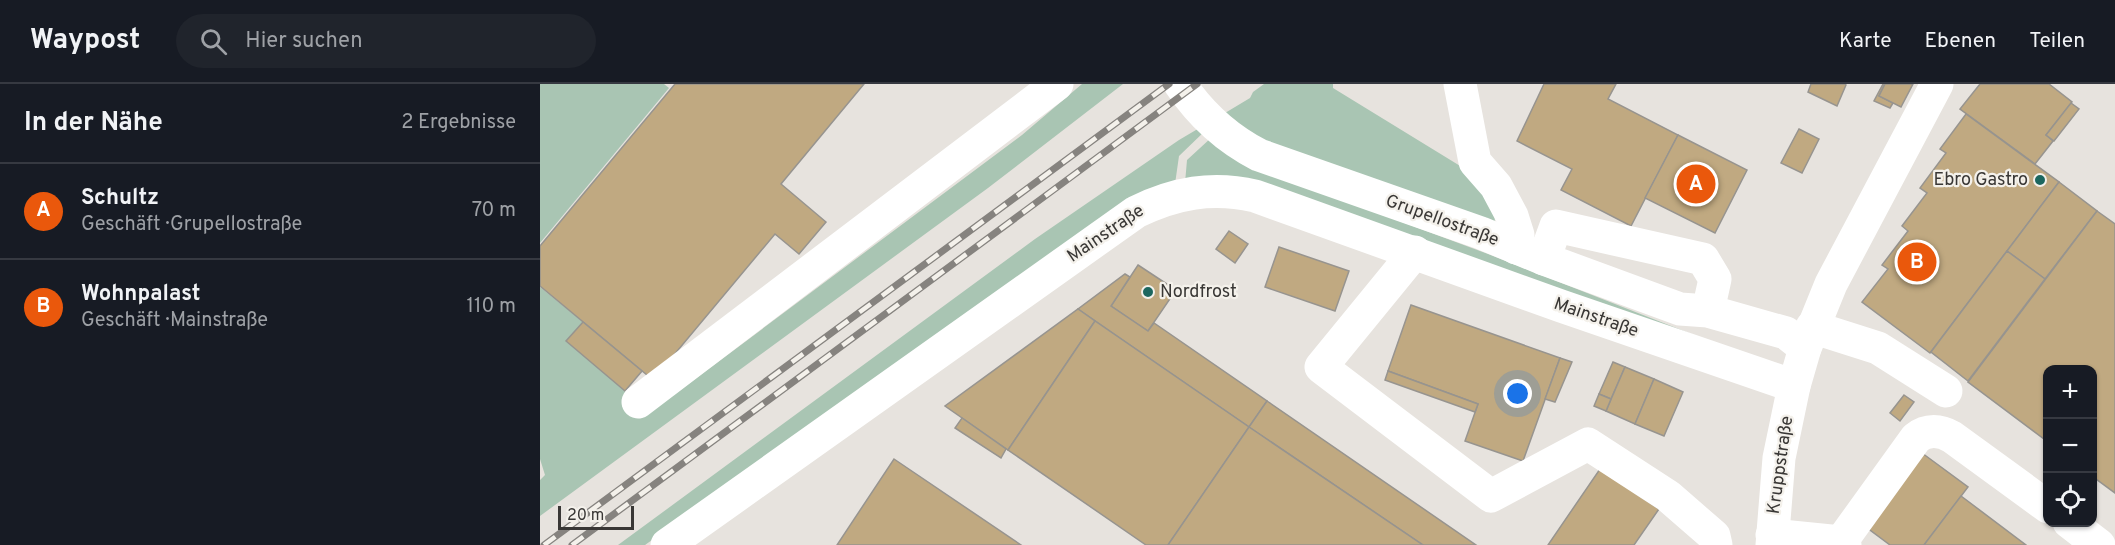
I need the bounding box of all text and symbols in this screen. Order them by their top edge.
search box [176,14,596,68]
text: Waypost [30,23,140,59]
icon: search [197,25,230,58]
text: Hier suchen [245,28,363,55]
text: Karte [1839,28,1891,55]
text: Ebenen [1924,28,1996,55]
text: Teilen [2029,28,2085,55]
text: In der Nähe [24,107,163,140]
text: 2 Ergebnisse [401,110,516,136]
pin: A [1676,162,1716,206]
place label: Ebro Gastro [1934,169,2028,192]
marker: Ebro Gastro [2033,173,2047,187]
text: Schultz [81,185,159,212]
street label: Grupellostraße [1382,190,1502,252]
text: A [36,198,51,224]
text: 70 m [472,198,516,224]
street label: Mainstraße [1063,200,1149,268]
text: Geschäft · Grupellostraße [81,212,302,238]
pin: B [1898,240,1936,285]
text: Wohnpalast [81,281,200,308]
place label: Nordfrost [1160,281,1237,304]
marker: Nordfrost [1141,285,1155,299]
street label: Mainstraße [1551,293,1641,343]
text: B [37,294,50,320]
text: 110 m [467,294,516,320]
text: Geschäft · Mainstraße [81,308,268,334]
map controls [2043,365,2097,527]
button: + [2043,365,2097,419]
your location [1503,379,1532,408]
street label: Kruppstraße [1763,414,1799,516]
button: − [2043,419,2097,473]
button: locate [2043,473,2097,527]
scale bar [558,503,634,530]
text: 20 m [567,506,604,526]

